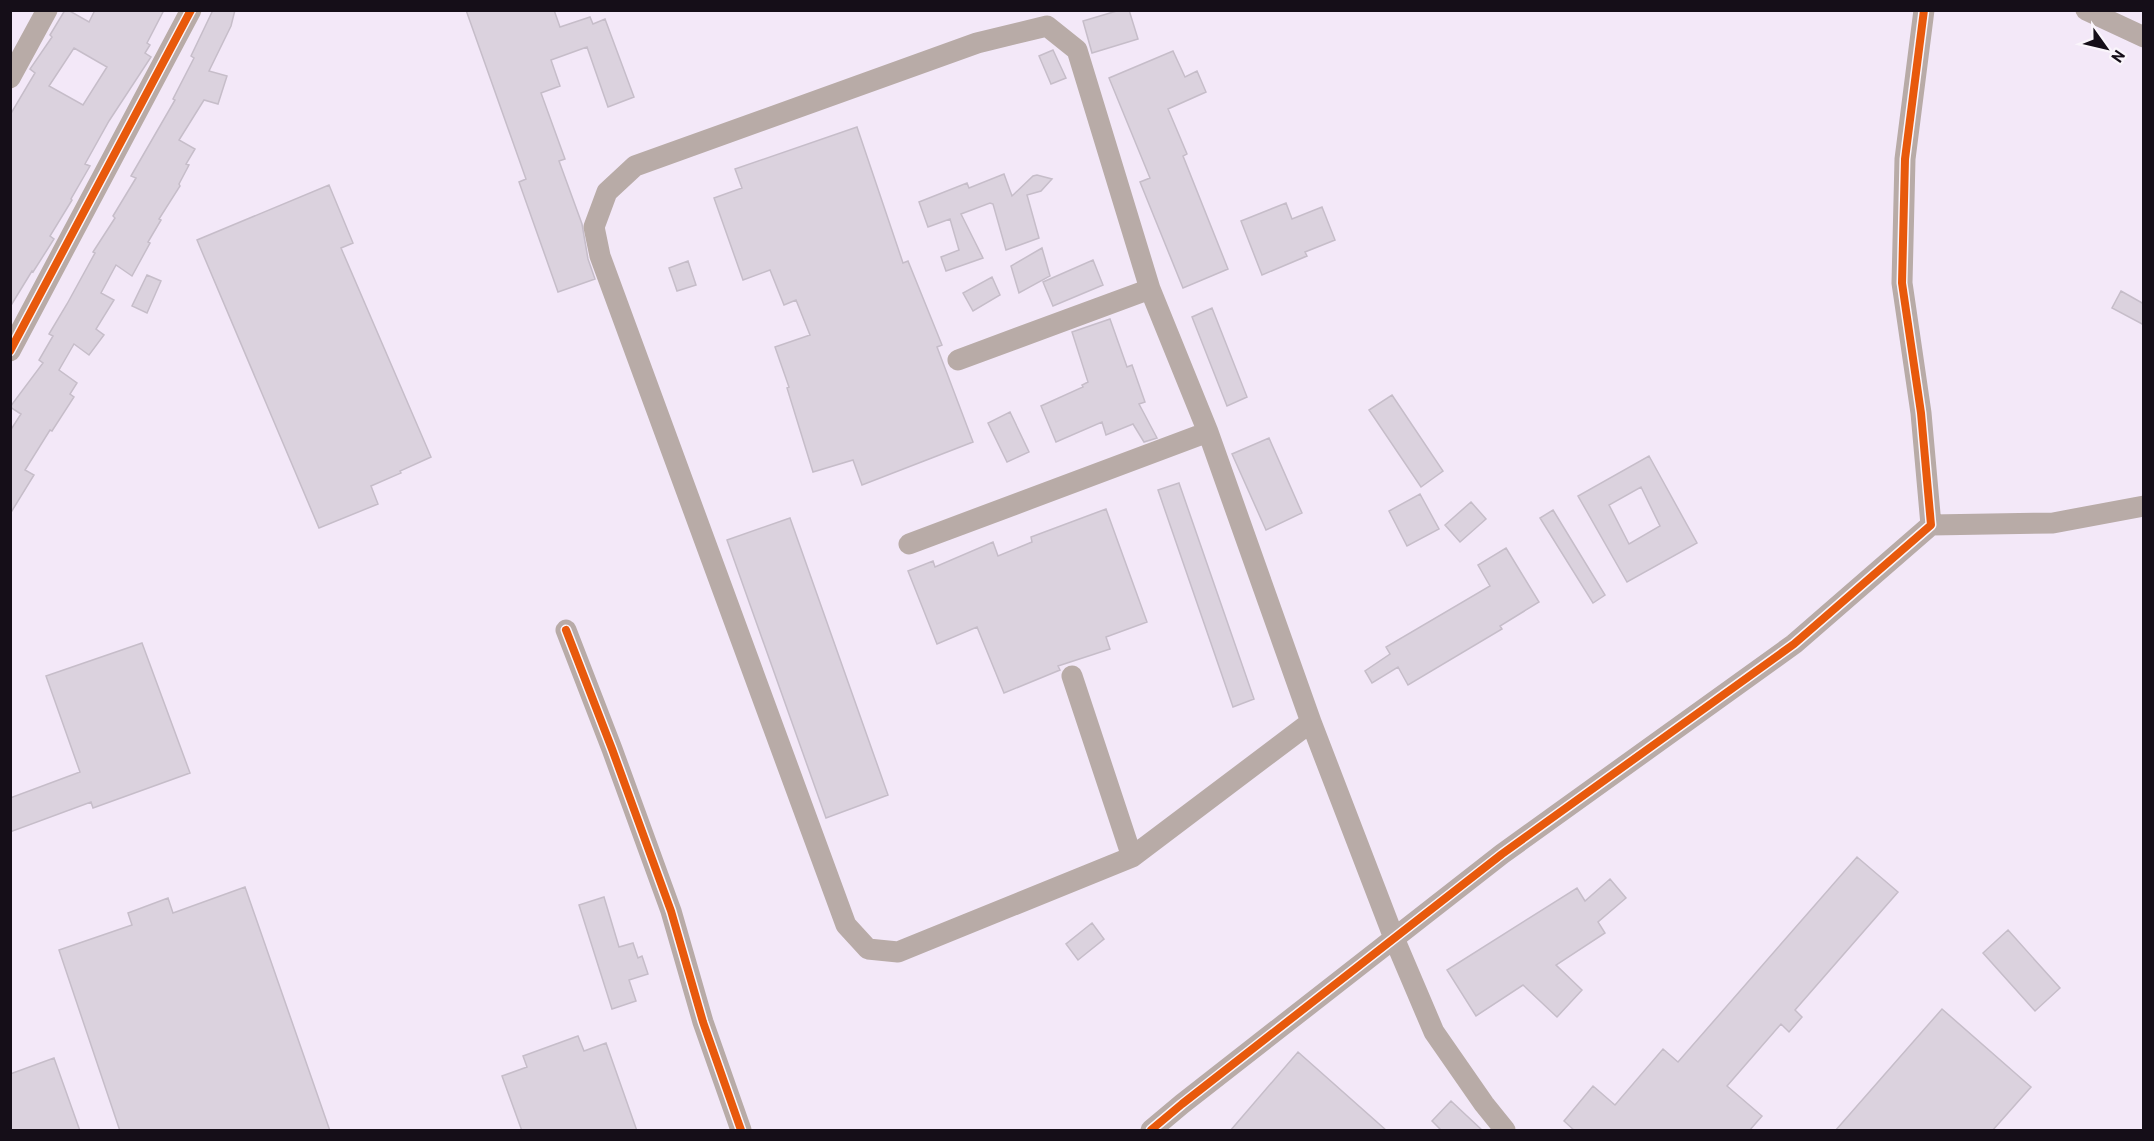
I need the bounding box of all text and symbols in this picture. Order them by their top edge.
north arrow [2076,18,2136,78]
text: N [2108,47,2130,66]

